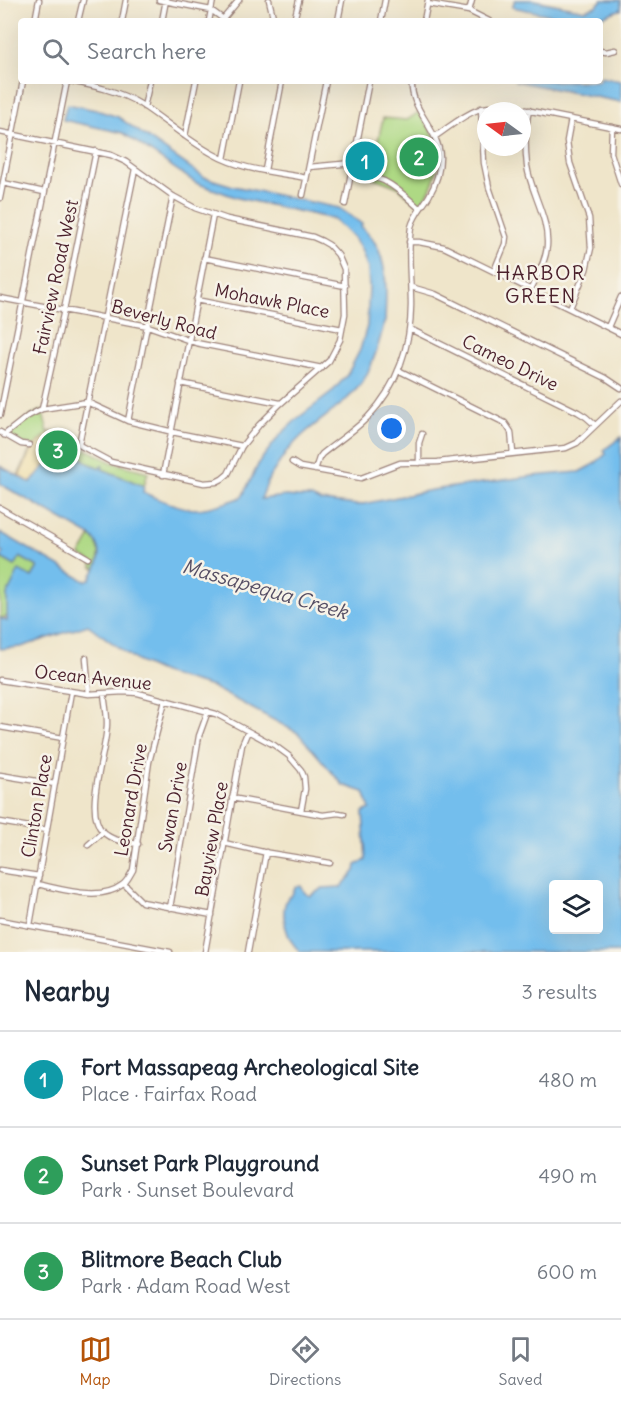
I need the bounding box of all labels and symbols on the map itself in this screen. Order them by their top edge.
north arrow [477,102,531,156]
pin: 2 [400,134,438,180]
pin: 1 [346,138,385,184]
street label: Fairview Road West [28,197,83,357]
district label: HARBOR GREEN [496,260,586,308]
street label: Mohawk Place [213,278,331,323]
street label: Beverly Road [109,294,220,345]
street label: Cameo Drive [458,329,562,396]
your location [377,414,406,443]
pin: 3 [38,428,78,472]
water label: Massapequa Creek [180,553,352,625]
street label: Ocean Avenue [33,660,153,695]
street label: Leonard Drive [109,742,152,858]
street label: Clinton Place [16,752,57,859]
street label: Swan Drive [153,760,192,854]
street label: Bayview Place [190,779,233,898]

